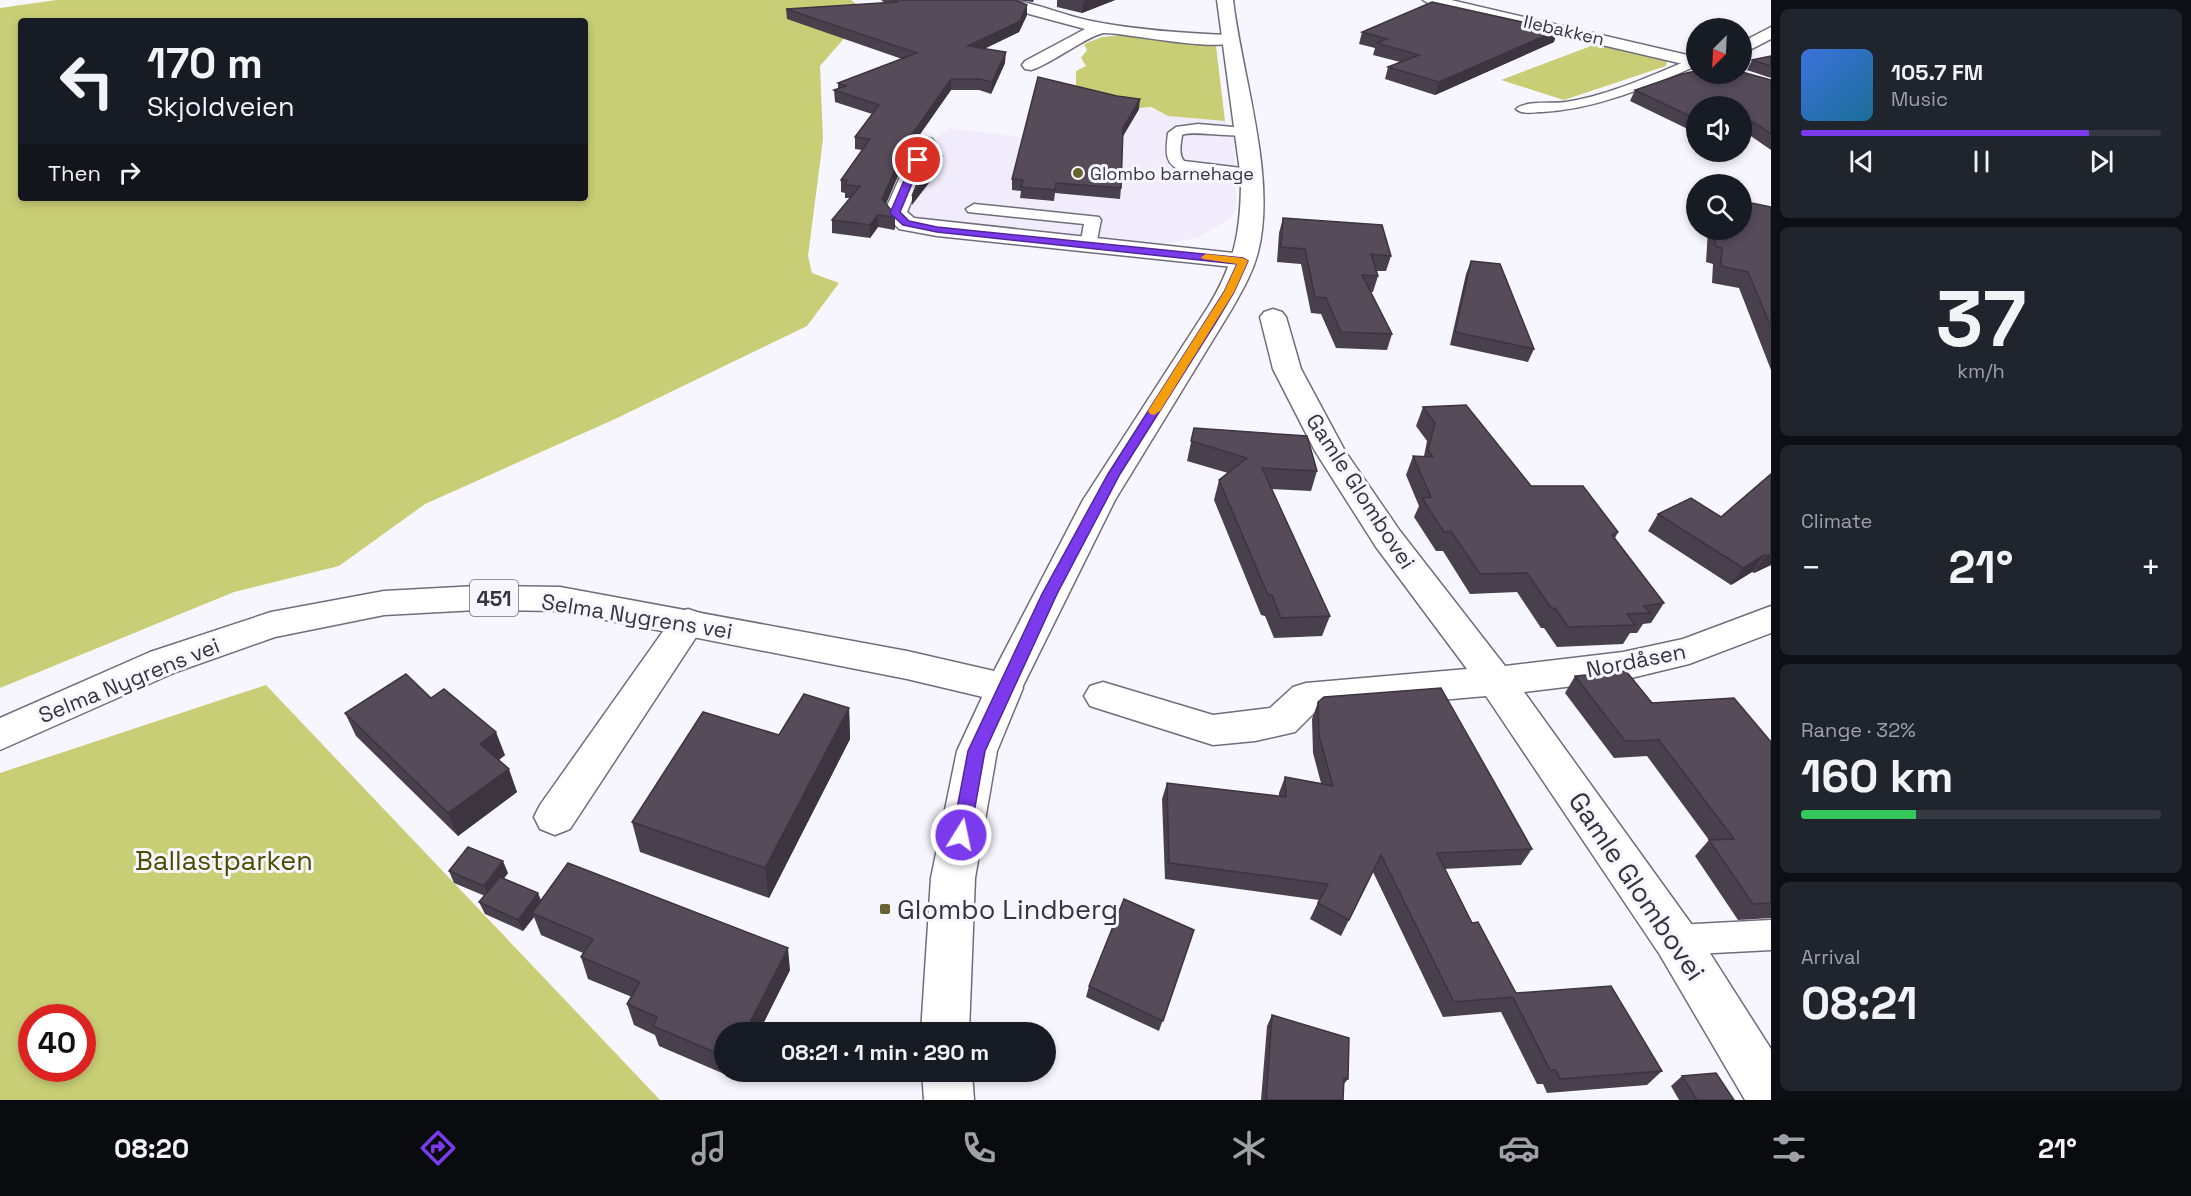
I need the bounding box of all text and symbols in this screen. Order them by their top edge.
street label: Ilebakken [1521,10,1607,50]
north arrow [1686,18,1752,84]
map controls [1686,18,1752,240]
text: 170 m [147,37,263,90]
icon: left [48,42,126,120]
text: 105.7 FM [1891,58,1983,86]
text: Music [1891,86,1948,112]
text: Skjoldveien [147,89,295,124]
button: sound [1686,96,1752,162]
pin [892,134,943,185]
icon: arrive [901,143,934,176]
icon: previous [1845,145,1878,178]
icon: pause [1965,145,1998,178]
icon: next [2085,145,2118,178]
icon: right [113,156,146,189]
text: Then [48,159,101,187]
place label: Glombo barnehage [1090,162,1254,185]
marker: Glombo barnehage [1071,166,1085,180]
button: search [1686,174,1752,240]
text: 37 [1936,269,2026,369]
text: km/h [1957,358,2005,384]
street label: Gamle Glombovei [1300,408,1422,574]
text: Climate [1801,508,1872,534]
text: 21° [1949,539,2013,596]
text: − [1801,547,1821,589]
text: + [2141,547,2161,589]
road number: 451 [470,580,518,616]
street label: Selma Nygrens vei [540,587,734,645]
street label: Selma Nygrens vei [34,631,224,729]
street label: Nordåsen [1584,637,1688,683]
text: Range · 32% [1801,717,1916,743]
text: 160 km [1801,748,1954,805]
street label: Gamle Glombovei [1561,785,1713,987]
position arrow [929,803,993,867]
park label: Ballastparken [135,843,313,878]
place label: Glombo Lindberg [897,892,1118,927]
marker: Glombo Lindberg [878,902,892,916]
text: Arrival [1801,944,1860,970]
text: 08:21 [1801,975,1918,1032]
speed limit sign: 40 [18,1004,96,1082]
text: 08:21 · 1 min · 290 m [781,1038,989,1066]
icon: directions [417,1127,459,1169]
icon: music [688,1127,730,1169]
icon: phone [958,1127,1000,1169]
icon: climate [1228,1127,1270,1169]
icon: car [1498,1127,1540,1169]
icon: filters [1768,1127,1810,1169]
text: 08:20 [114,1131,189,1166]
text: 21° [2038,1131,2077,1166]

